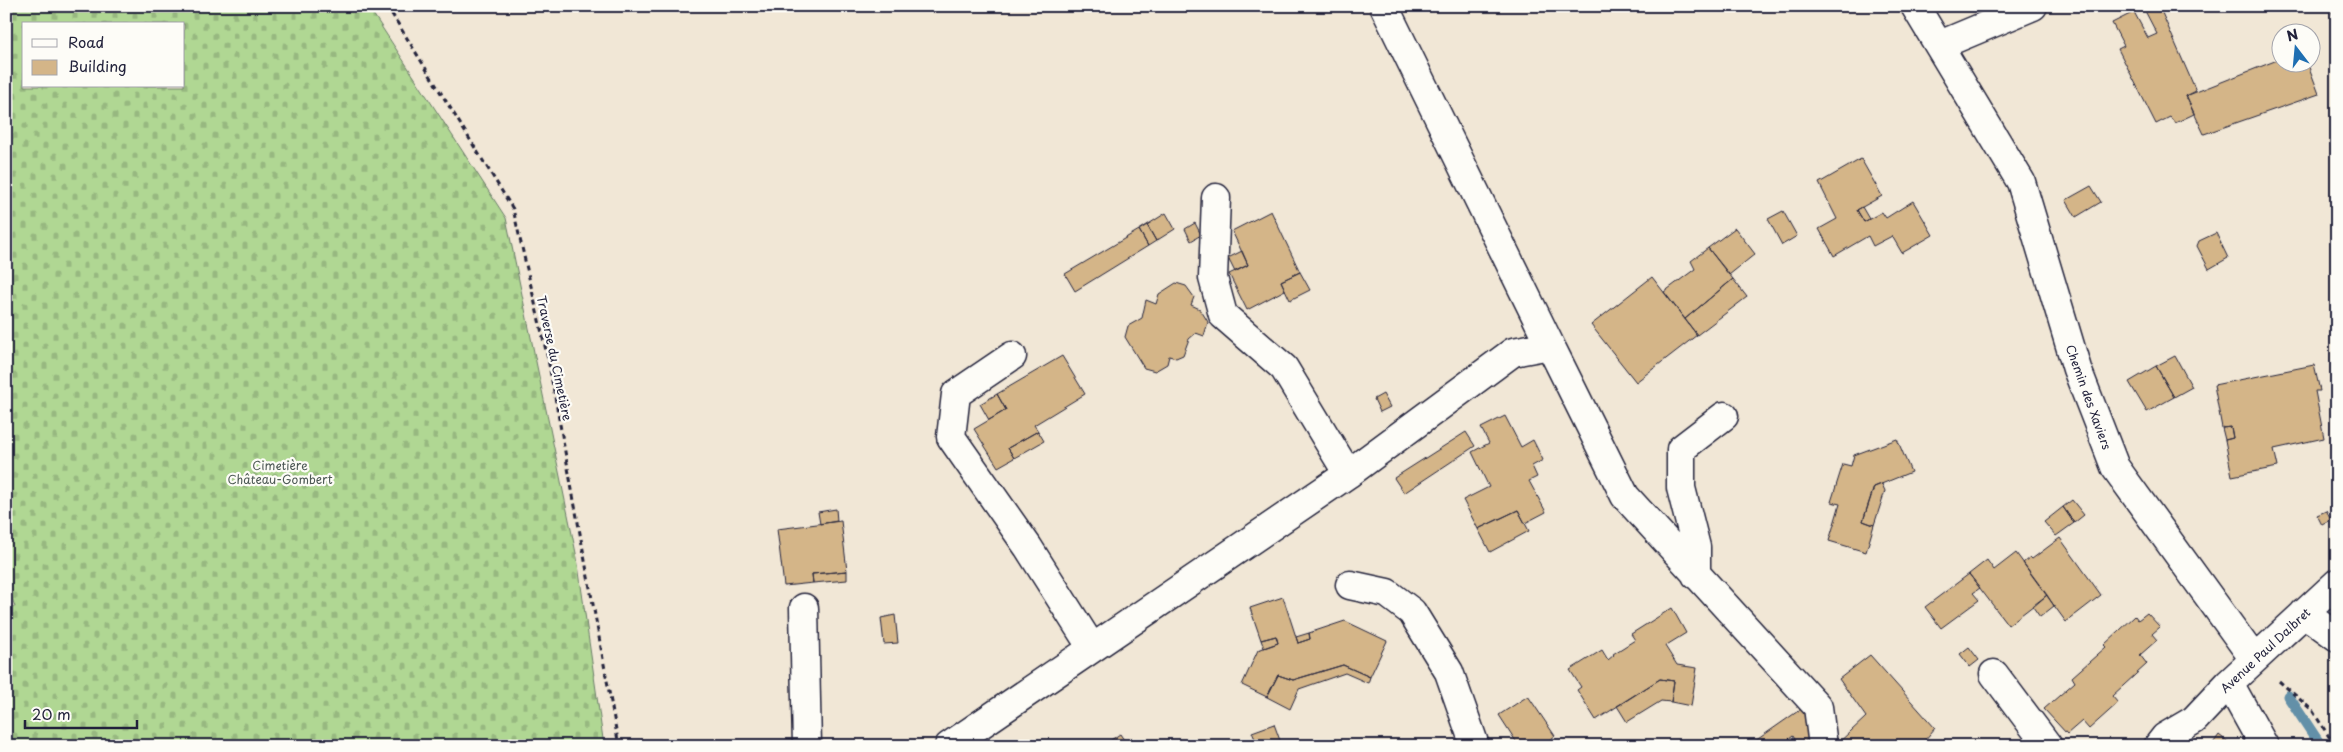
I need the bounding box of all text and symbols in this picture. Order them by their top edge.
legend [22,22,185,88]
north arrow [2270,22,2320,72]
text: N [2284,23,2301,47]
text: Road [68,30,104,53]
text: Building [68,54,127,77]
street label: Traverse du Cimetière [533,294,577,423]
street label: Chemin des Xaviers [2062,342,2117,453]
park label: Cimetière Château-Gombert [227,456,333,488]
street label: Avenue Paul Dalbret [2216,603,2314,697]
scale bar [25,697,138,729]
text: 20 m [32,702,71,725]

